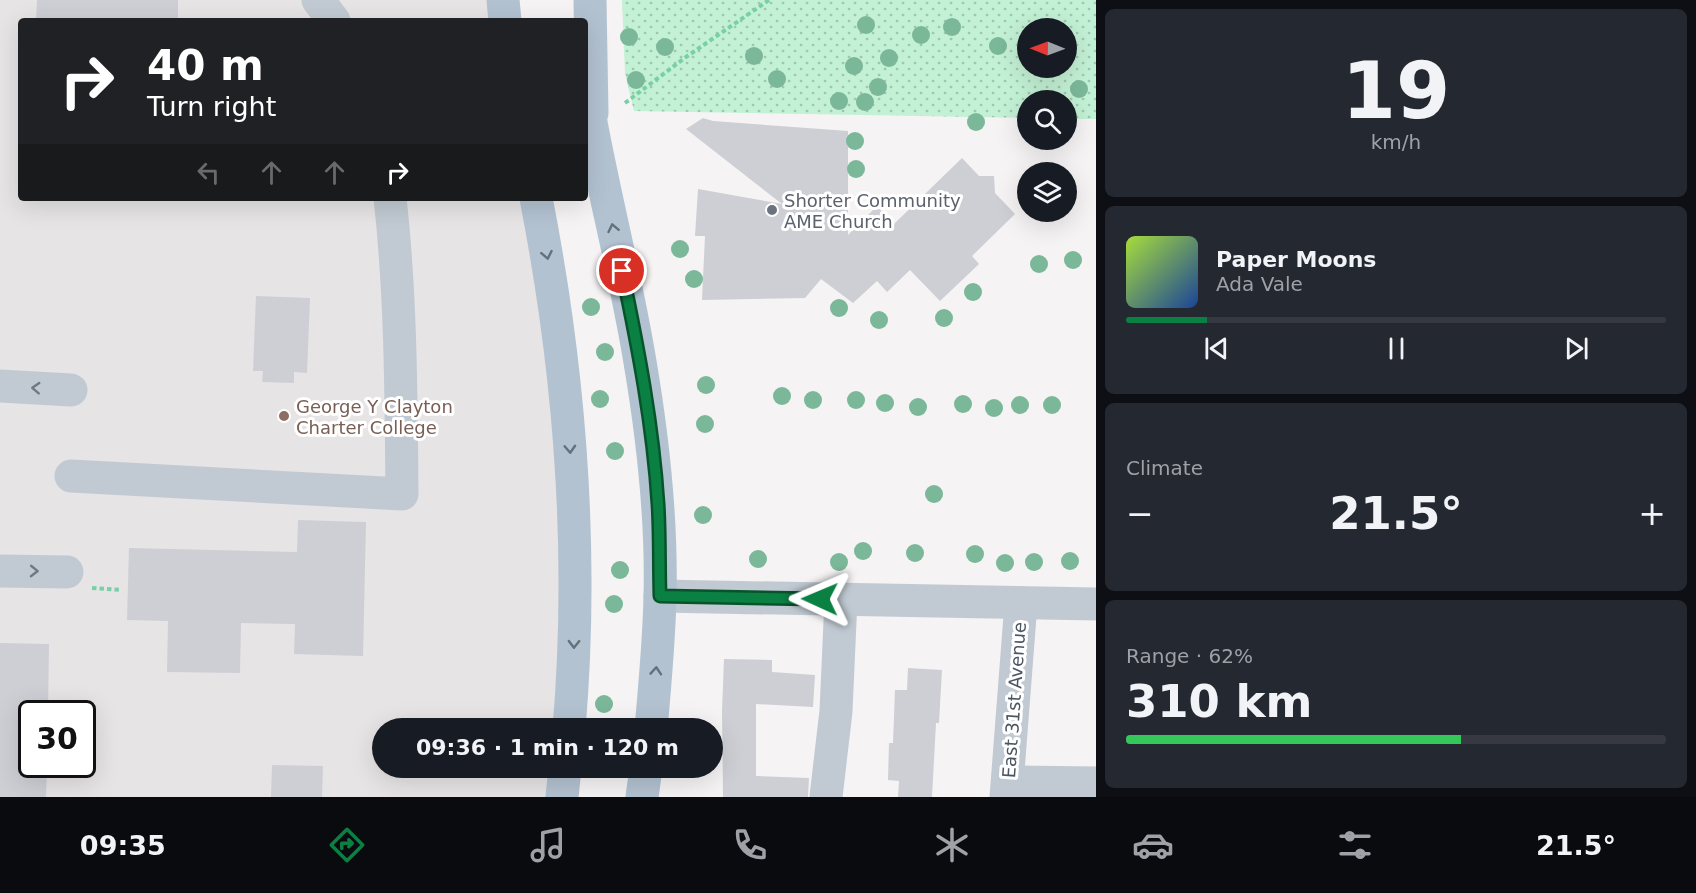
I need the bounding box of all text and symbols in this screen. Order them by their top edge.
north arrow [1017,18,1077,78]
map controls [1017,18,1077,222]
text: 40 m [147,41,264,90]
icon: right [48,42,126,120]
text: 19 [1342,46,1450,136]
button: search [1017,90,1077,150]
text: Turn right [147,91,276,122]
text: km/h [1371,130,1421,154]
icon: left [192,156,225,189]
icon: ahead [255,156,288,189]
icon: ahead [318,156,351,189]
icon: right [381,156,414,189]
button: layers [1017,162,1077,222]
place label: Shorter Community AME Church [784,190,961,232]
marker: Shorter Community AME Church [765,203,779,217]
one-way arrow [607,223,620,233]
pin [596,245,647,296]
text: Paper Moons [1216,247,1376,272]
one-way arrow [540,250,553,260]
icon: arrive [605,254,638,287]
text: Ada Vale [1216,272,1303,296]
icon: previous [1200,332,1233,365]
icon: pause [1380,332,1413,365]
icon: next [1560,332,1593,365]
one-way arrow [31,382,40,395]
place label: George Y Clayton Charter College [296,396,453,438]
marker: George Y Clayton Charter College [277,409,291,423]
one-way arrow [563,445,576,454]
text: Climate [1126,456,1203,480]
text: 21.5° [1329,487,1463,540]
text: − [1126,494,1154,533]
text: + [1638,494,1666,533]
one-way arrow [29,565,38,577]
position arrow [788,567,852,631]
street label: East 31st Avenue [998,621,1030,779]
one-way arrow [567,639,580,648]
text: Range · 62% [1126,644,1253,668]
one-way arrow [649,666,662,675]
text: 310 km [1126,675,1312,728]
speed limit sign: 30 [18,700,96,778]
text: 09:36 · 1 min · 120 m [416,735,679,760]
icon: directions [326,824,368,866]
icon: music [527,824,569,866]
icon: phone [729,824,771,866]
icon: climate [931,824,973,866]
icon: car [1132,824,1174,866]
icon: filters [1334,824,1376,866]
text: 09:35 [80,830,166,861]
text: 21.5° [1536,830,1616,861]

